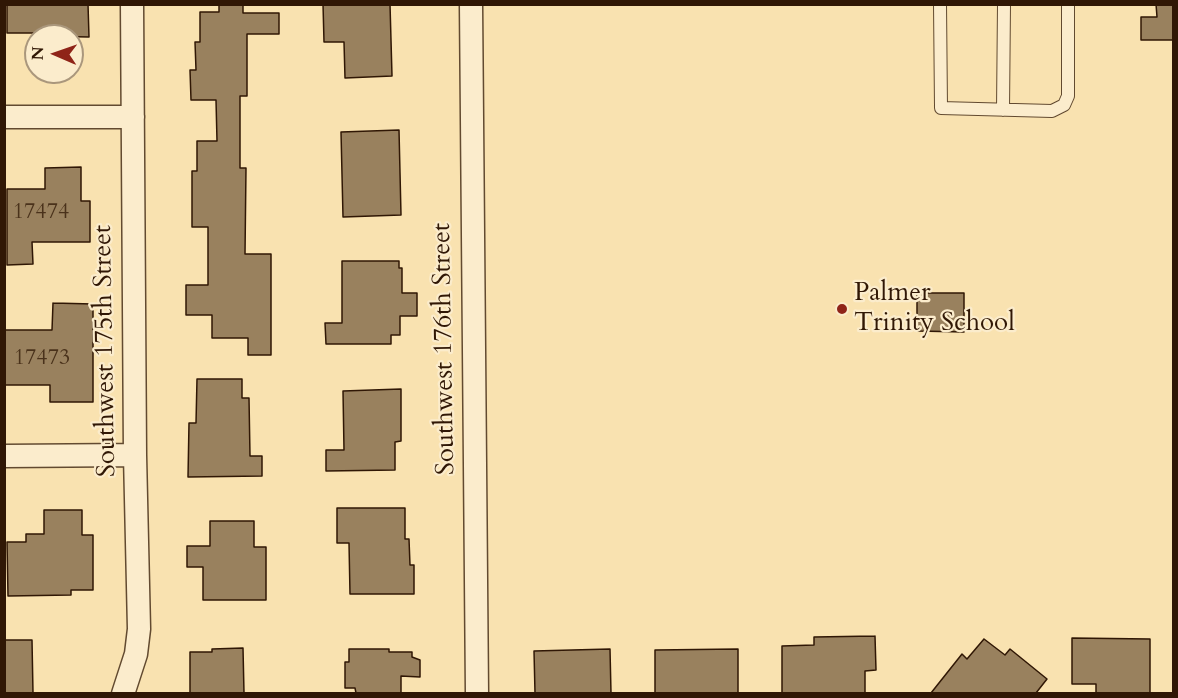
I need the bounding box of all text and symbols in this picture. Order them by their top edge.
north arrow [24,24,84,84]
text: N [27,46,49,61]
house number: 17474 [13,200,69,226]
street label: Southwest 176th Street [427,223,463,475]
street label: Southwest 175th Street [88,225,124,477]
place label: Palmer Trinity School [854,278,1015,340]
marker: Palmer Trinity School [835,302,849,316]
house number: 17473 [14,346,70,372]

